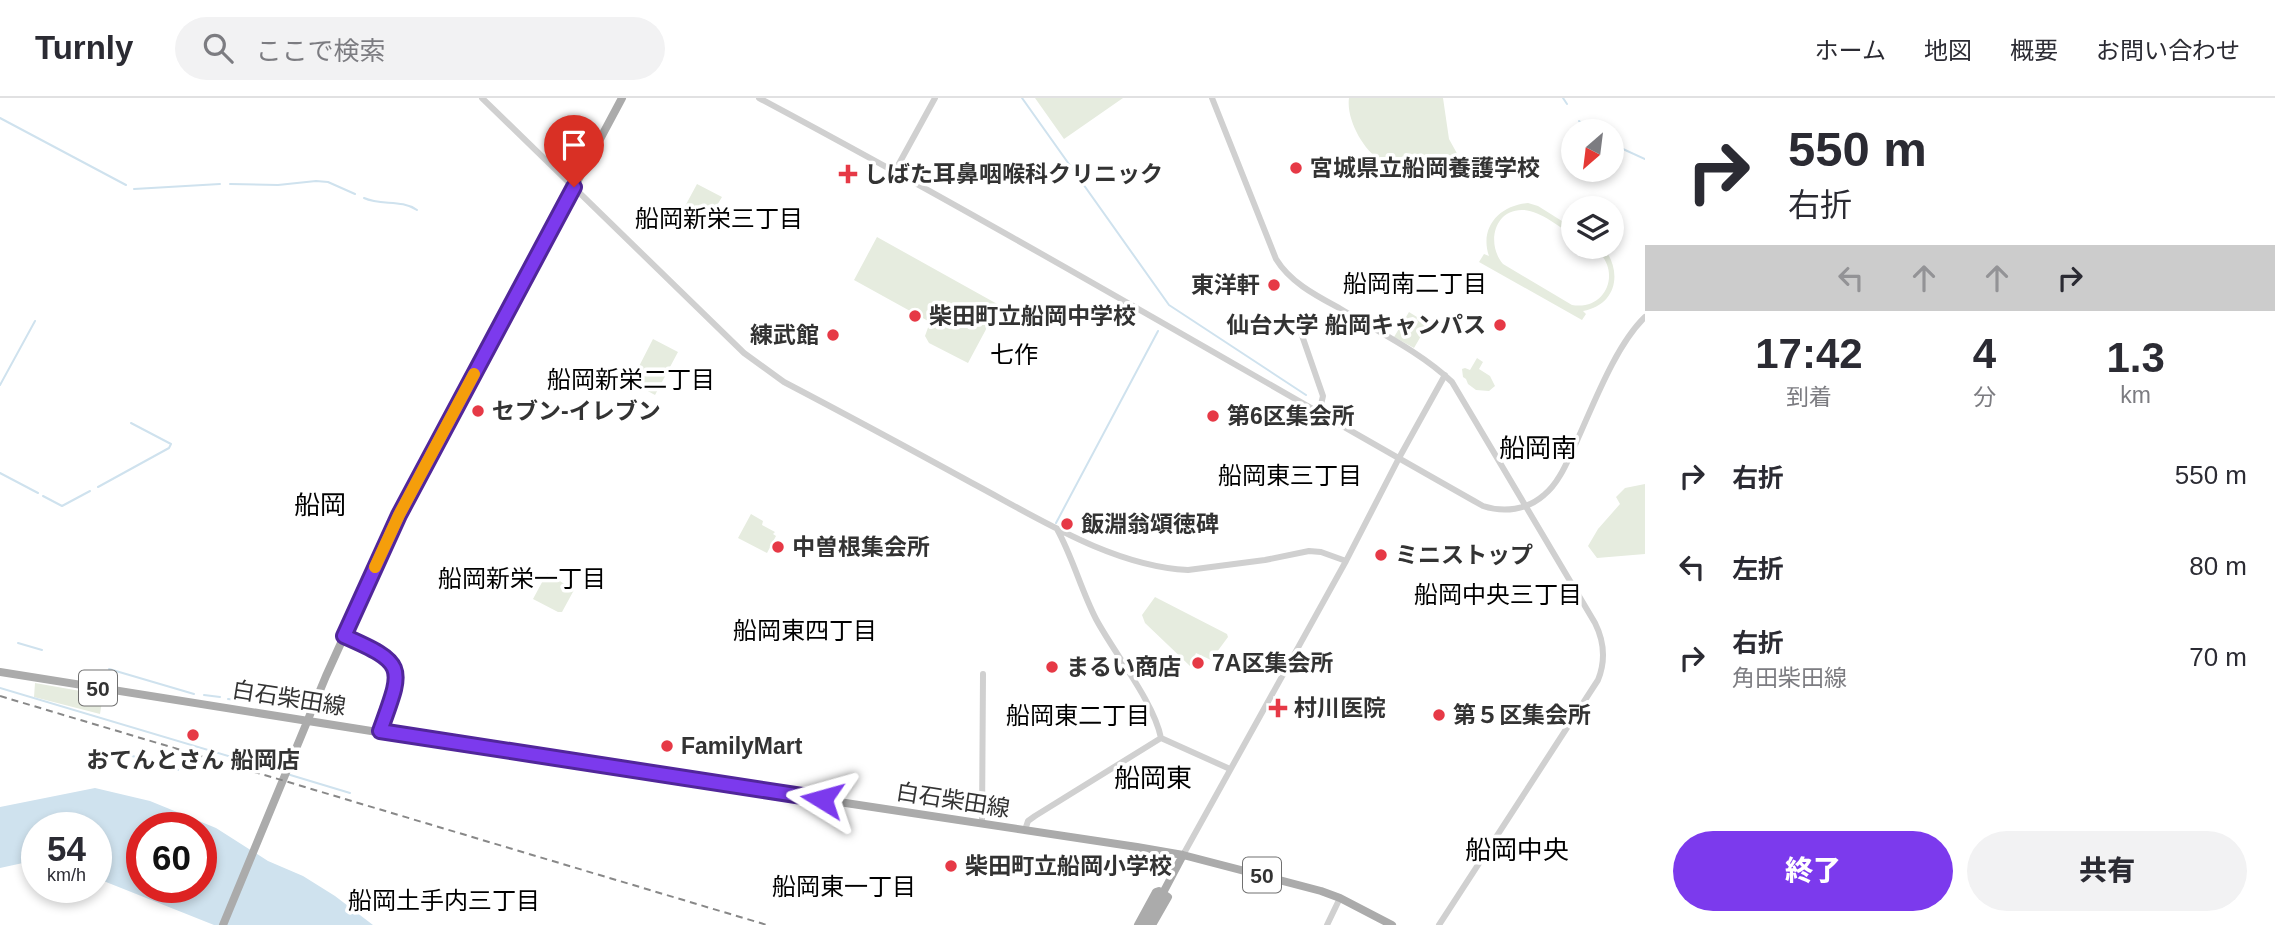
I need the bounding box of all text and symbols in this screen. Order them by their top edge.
search box [175,17,665,80]
text: Turnly [35,29,133,66]
icon: search [199,29,237,67]
text: ここで検索 [255,36,385,66]
text: ホーム [1815,37,1886,64]
text: 地図 [1924,37,1972,64]
text: 概要 [2010,37,2058,64]
text: お問い合わせ [2096,37,2240,64]
pin [544,115,604,187]
north arrow [1561,119,1624,182]
map controls [1561,119,1624,259]
text: 550 m [1788,122,1927,176]
icon: arrive [555,126,593,164]
icon: right [1673,126,1764,217]
place label: 宮城県立船岡養護学校 [1310,155,1540,181]
marker: 宮城県立船岡養護学校 [1288,160,1304,176]
place label: しばた耳鼻咽喉科クリニック [864,161,1163,187]
marker: しばた耳鼻咽喉科クリニック [838,164,858,184]
text: 右折 [1788,187,1852,223]
button: layers [1561,196,1624,259]
district label: 船岡新栄三丁目 [635,205,803,232]
icon: left [1832,259,1870,297]
icon: ahead [1905,259,1943,297]
icon: ahead [1978,259,2016,297]
icon: right [2051,259,2089,297]
district label: 船岡南二丁目 [1343,270,1487,297]
place label: 東洋軒 [1191,272,1260,298]
marker: 東洋軒 [1266,277,1282,293]
place label: 柴田町立船岡中学校 [929,303,1136,329]
marker: 柴田町立船岡中学校 [907,308,923,324]
place label: 仙台大学 船岡キャンパス [1227,312,1486,338]
marker: 仙台大学 船岡キャンパス [1492,317,1508,333]
place label: 練武館 [750,322,819,348]
marker: 練武館 [825,327,841,343]
text: 17:42 [1755,330,1863,377]
text: 4 [1973,330,1996,377]
text: 1.3 [2106,334,2165,381]
district label: 七作 [990,341,1038,368]
district label: 船岡新栄二丁目 [547,366,715,393]
text: km [2120,382,2151,408]
text: 到着 [1786,384,1832,410]
text: 分 [1973,384,1996,410]
place label: セブン-イレブン [492,398,661,424]
marker: セブン-イレブン [470,403,486,419]
place label: 第6区集会所 [1227,403,1355,429]
marker: 第6区集会所 [1205,408,1221,424]
district label: 船岡南 [1499,433,1577,463]
icon: right [1673,457,1711,495]
text: 550 m [2175,460,2247,490]
district label: 船岡東三丁目 [1218,462,1362,489]
text: 右折 [1732,463,1784,493]
district label: 船岡 [294,490,346,520]
place label: 飯淵翁頌徳碑 [1081,511,1219,537]
marker: 飯淵翁頌徳碑 [1059,516,1075,532]
place label: 中曽根集会所 [792,534,930,560]
marker: 中曽根集会所 [770,539,786,555]
place label: ミニストップ [1395,542,1533,568]
marker: ミニストップ [1373,547,1389,563]
icon: left [1673,548,1711,586]
text: 80 m [2189,551,2247,581]
text: 左折 [1732,554,1784,584]
district label: 船岡新栄一丁目 [438,565,606,592]
district label: 船岡中央三丁目 [1414,581,1582,608]
district label: 船岡東四丁目 [733,617,877,644]
text: 右折 [1732,628,1784,658]
icon: right [1673,639,1711,677]
text: 70 m [2189,642,2247,672]
place label: 7A区集会所 [1212,650,1333,676]
place label: まるい商店 [1066,654,1181,680]
marker: 7A区集会所 [1190,655,1206,671]
marker: まるい商店 [1044,659,1060,675]
text: 角田柴田線 [1732,665,1847,691]
road number: 50 [79,670,117,706]
street label: 白石柴田線 [230,676,348,720]
place label: 村川医院 [1294,695,1386,721]
marker: 村川医院 [1268,698,1288,718]
district label: 船岡東二丁目 [1006,702,1150,729]
place label: 第５区集会所 [1453,702,1591,728]
marker: 第５区集会所 [1431,707,1447,723]
marker: おてんとさん 船岡店 [185,727,201,743]
place label: FamilyMart [681,733,803,759]
marker: FamilyMart [659,738,675,754]
place label: おてんとさん 船岡店 [86,747,300,773]
position arrow [785,762,859,836]
district label: 船岡東 [1114,763,1192,793]
street label: 白石柴田線 [894,778,1012,822]
speed limit sign: 60 [126,812,217,903]
text: 54 [47,829,86,868]
button: 終了 [1673,831,1953,911]
button: 共有 [1967,831,2247,911]
district label: 船岡中央 [1465,835,1569,865]
place label: 柴田町立船岡小学校 [965,853,1172,879]
marker: 柴田町立船岡小学校 [943,858,959,874]
road number: 50 [1243,858,1281,892]
text: km/h [47,865,86,885]
district label: 船岡東一丁目 [772,873,916,900]
district label: 船岡土手内三丁目 [348,887,540,914]

